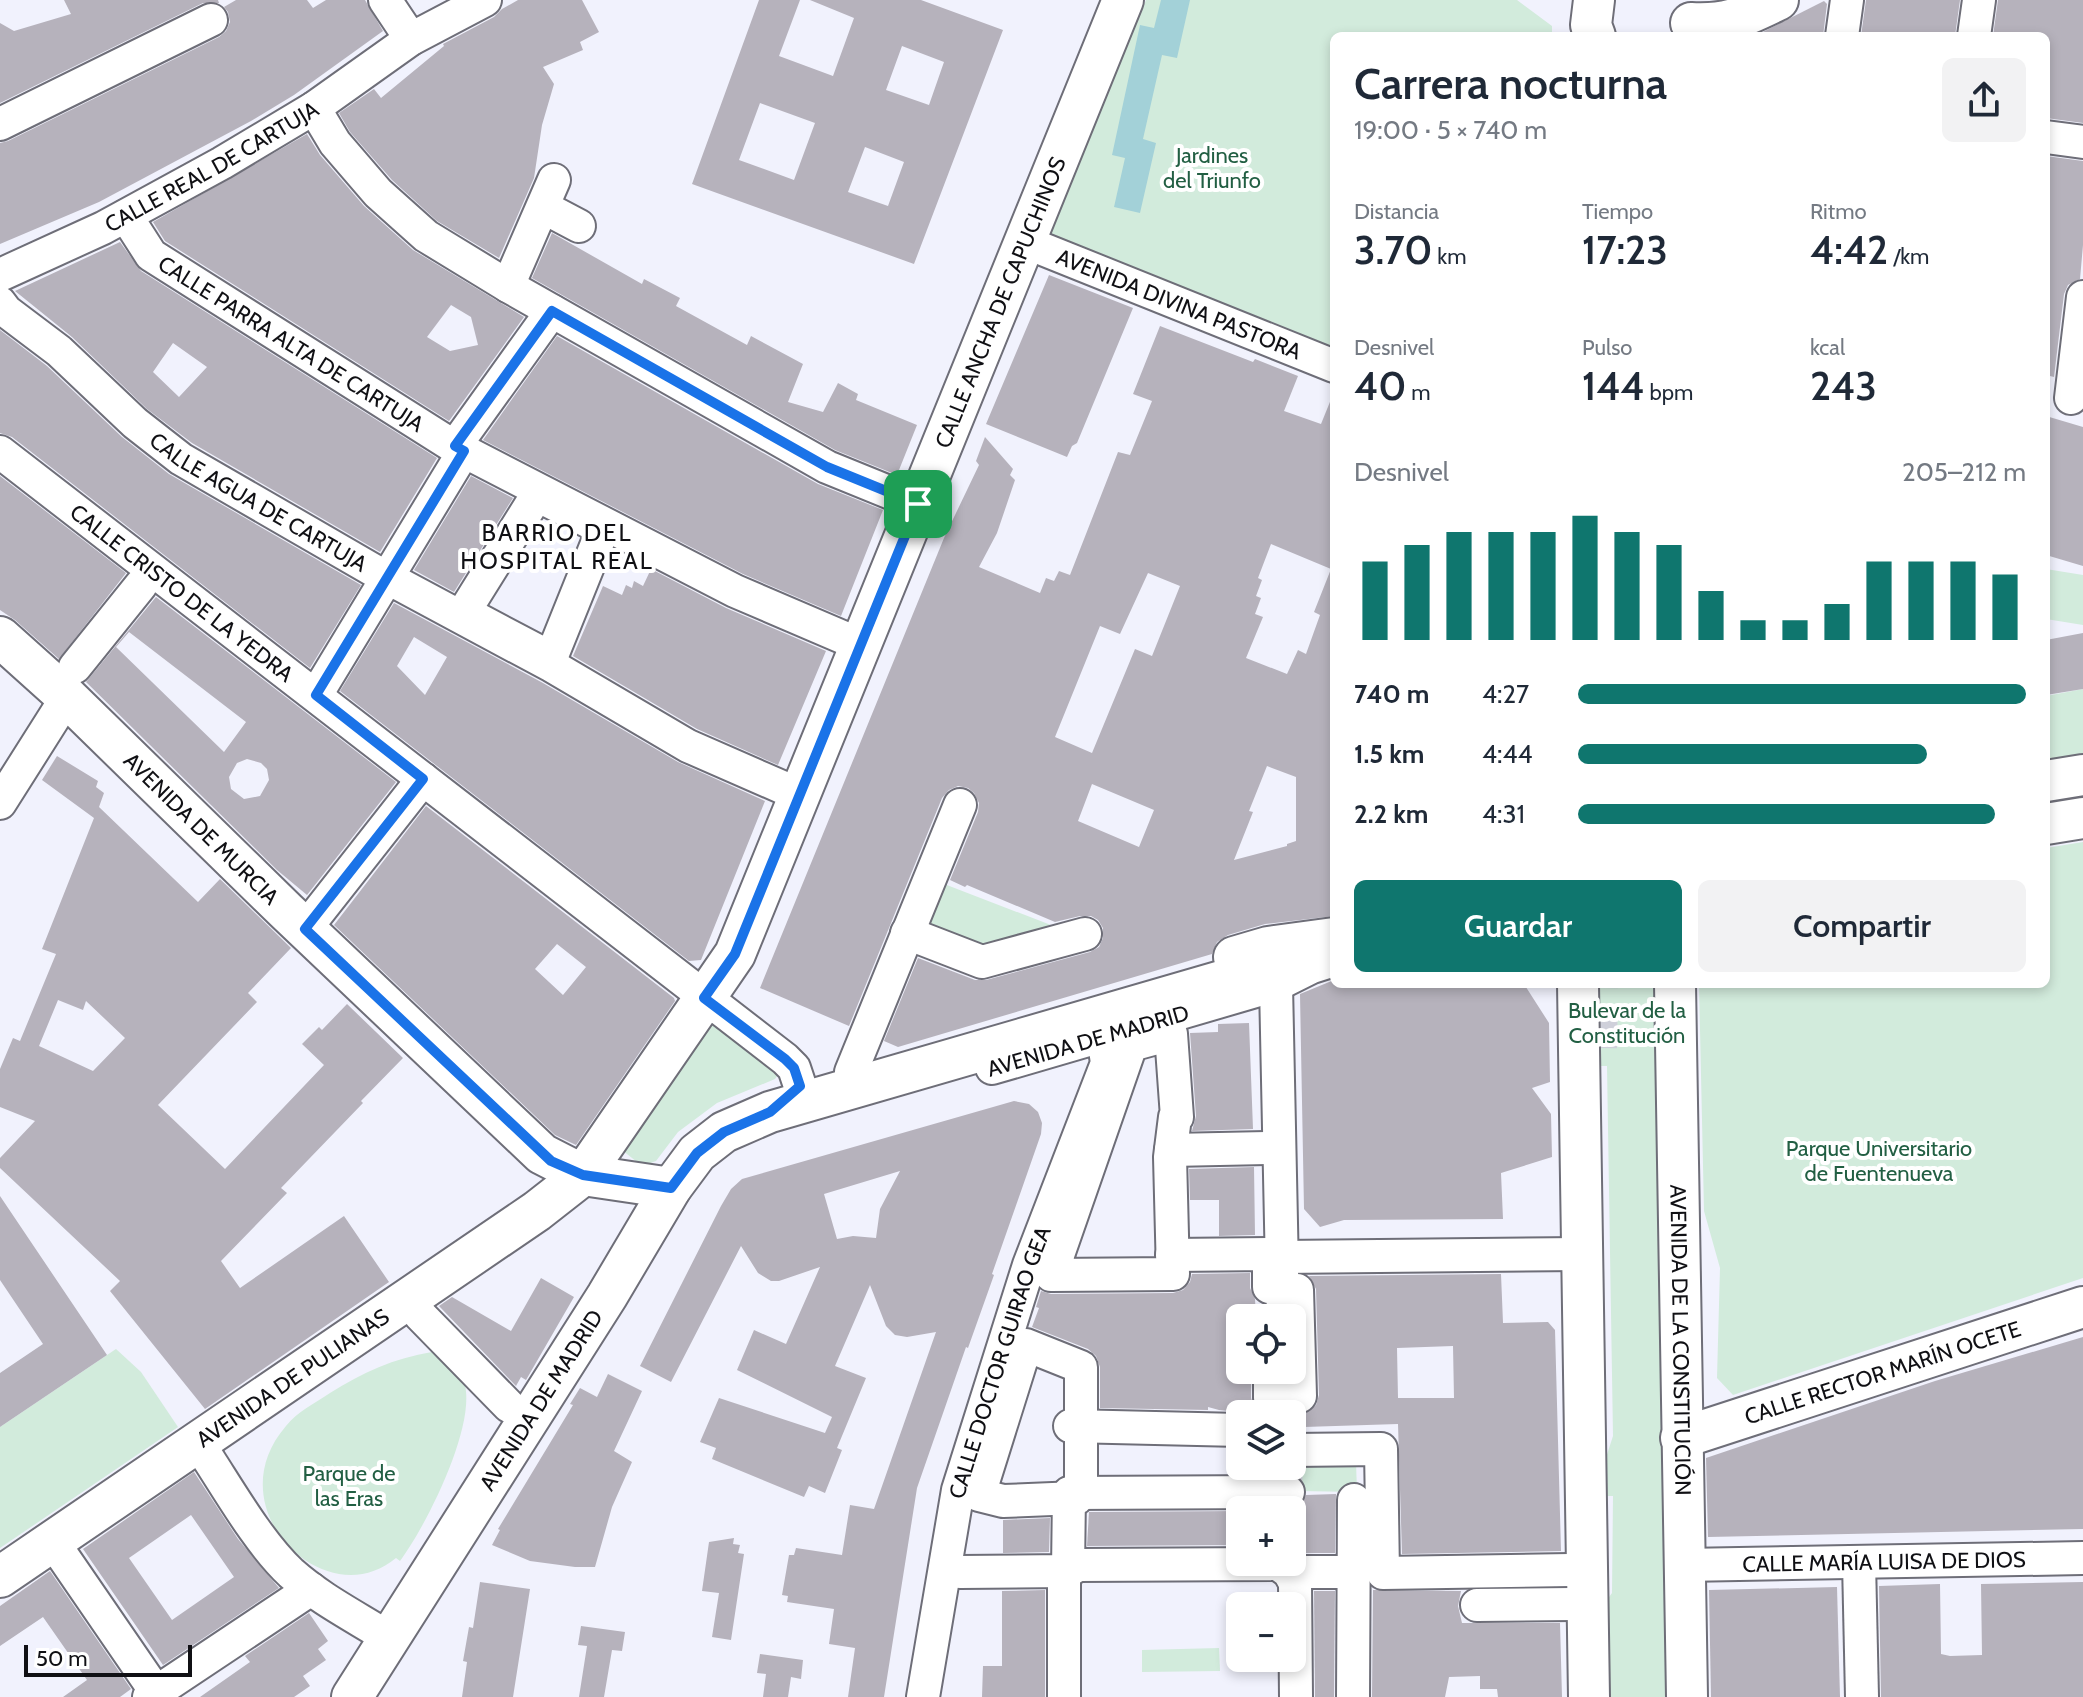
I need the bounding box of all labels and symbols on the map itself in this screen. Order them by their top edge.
street label: CALLE REAL DE CARTUJA [100,95,324,238]
park label: Jardines del Triunfo [1163,142,1261,194]
street label: CALLE ANCHA DE CAPUCHINOS [929,153,1071,452]
street label: AVENIDA DIVINA PASTORA [1053,243,1306,365]
street label: CALLE PARRA ALTA DE CARTUJA [153,250,429,438]
street label: CALLE AGUA DE CARTUJA [144,426,372,577]
pin [884,470,952,538]
street label: CALLE CRISTO DE LA YEDRA [65,498,299,688]
district label: BARRIO DEL HOSPITAL REAL [460,518,654,575]
street label: AVENIDA DE MURCIA [118,747,285,910]
park label: Bulevar de la Constitución [1568,997,1687,1049]
street label: AVENIDA DE MADRID [984,999,1192,1083]
park label: Parque Universitario de Fuentenueva [1786,1135,1972,1187]
street label: AVENIDA DE LA CONSTITUCIÓN [1665,1184,1697,1496]
street label: CALLE DOCTOR GUIRAO GEA [943,1222,1056,1500]
street label: AVENIDA DE PULIANAS [191,1302,394,1453]
street label: AVENIDA DE MADRID [473,1305,608,1495]
street label: CALLE RECTOR MARÍN OCETE [1741,1315,2024,1430]
park label: Parque de las Eras [303,1460,395,1512]
street label: CALLE MARÍA LUISA DE DIOS [1742,1546,2026,1577]
scale bar [24,1641,192,1677]

